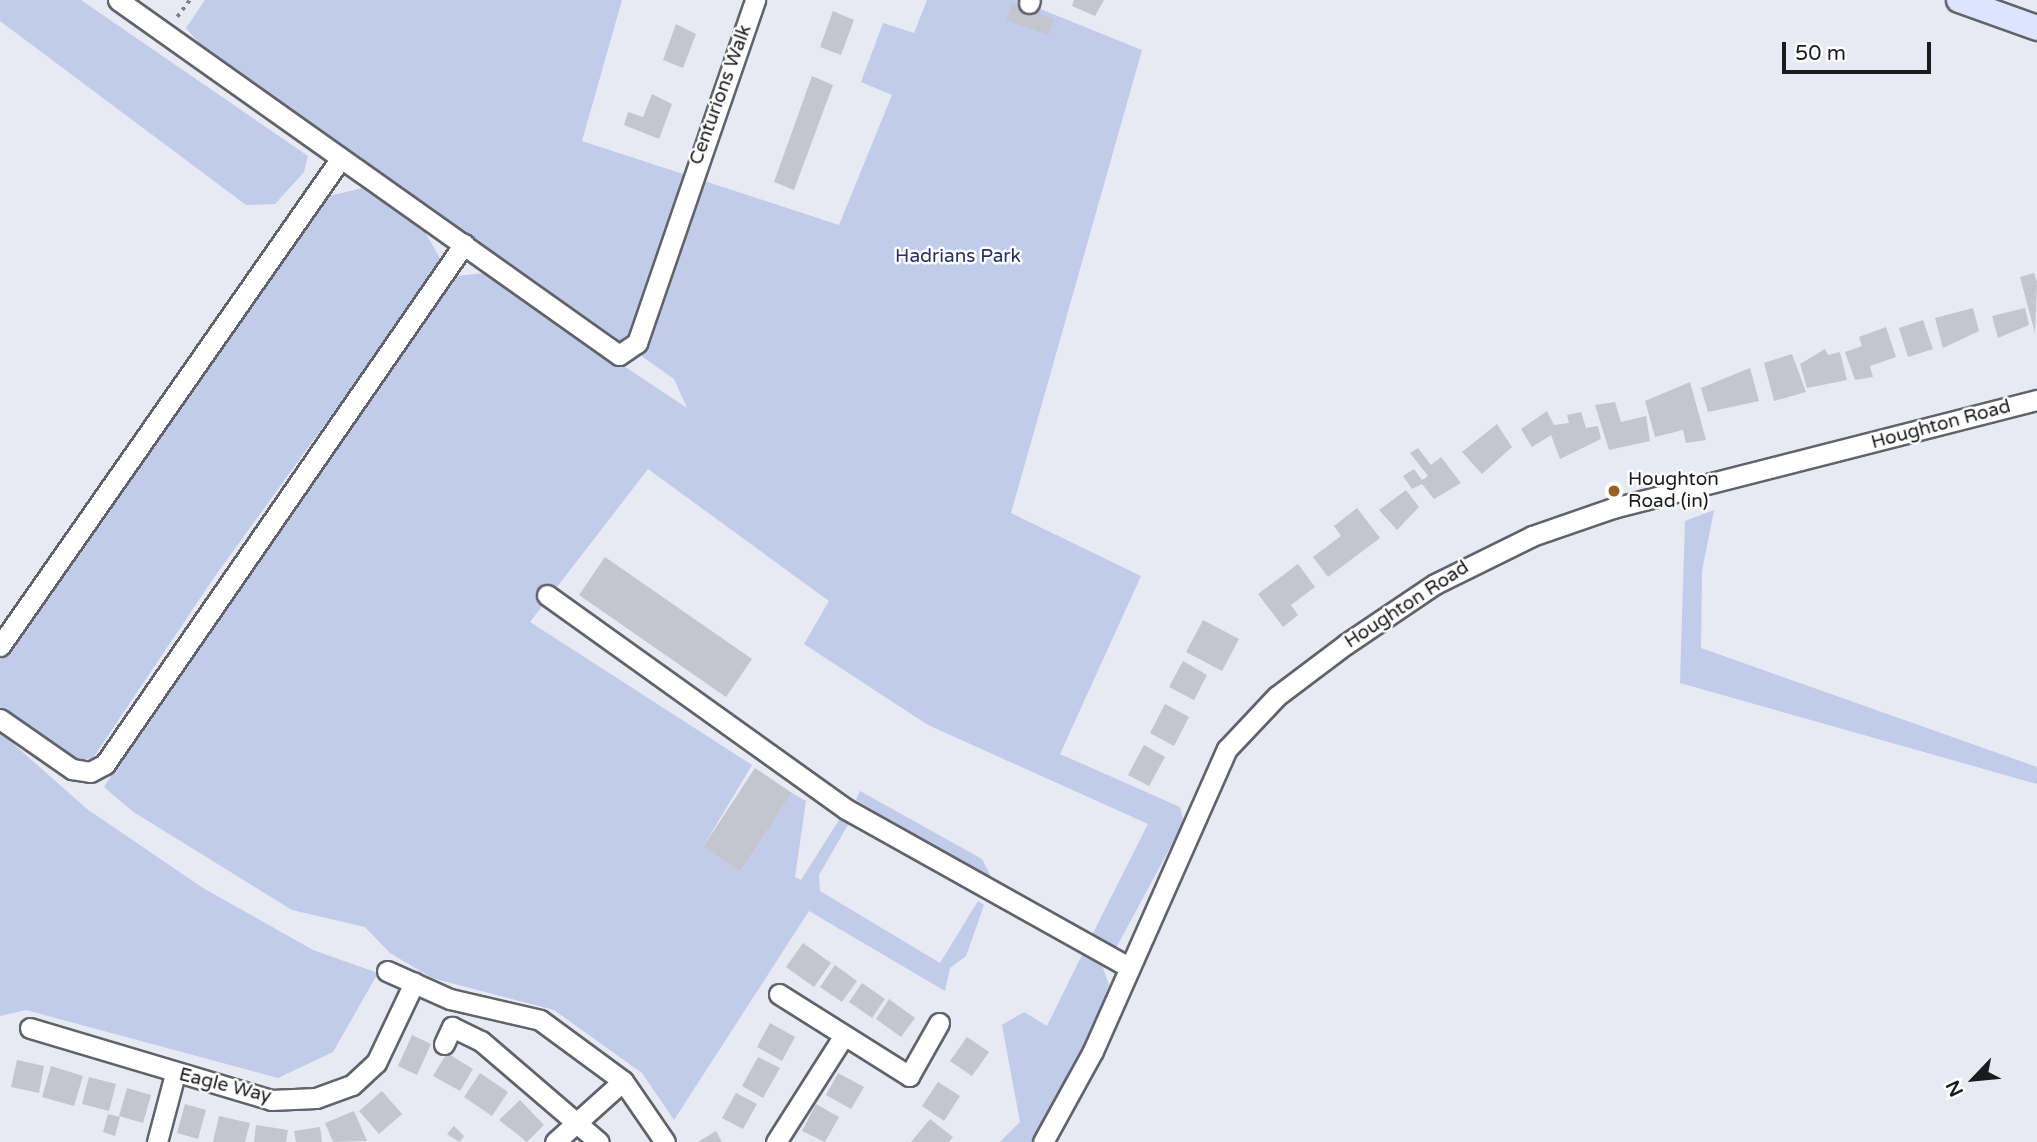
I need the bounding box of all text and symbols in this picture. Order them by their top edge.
street label: Centurions Walk [685,22,757,168]
scale bar [1785,28,1934,72]
text: 50 m [1795,41,1846,66]
park label: Hadrians Park [895,246,1021,268]
street label: Houghton Road [1869,395,2013,455]
place label: Houghton Road (in) [1628,469,1719,513]
marker: Houghton Road (in) [1606,483,1622,499]
street label: Houghton Road [1341,556,1473,654]
north arrow [1939,1044,2009,1114]
street label: Eagle Way [177,1064,273,1108]
text: N [1942,1077,1968,1100]

